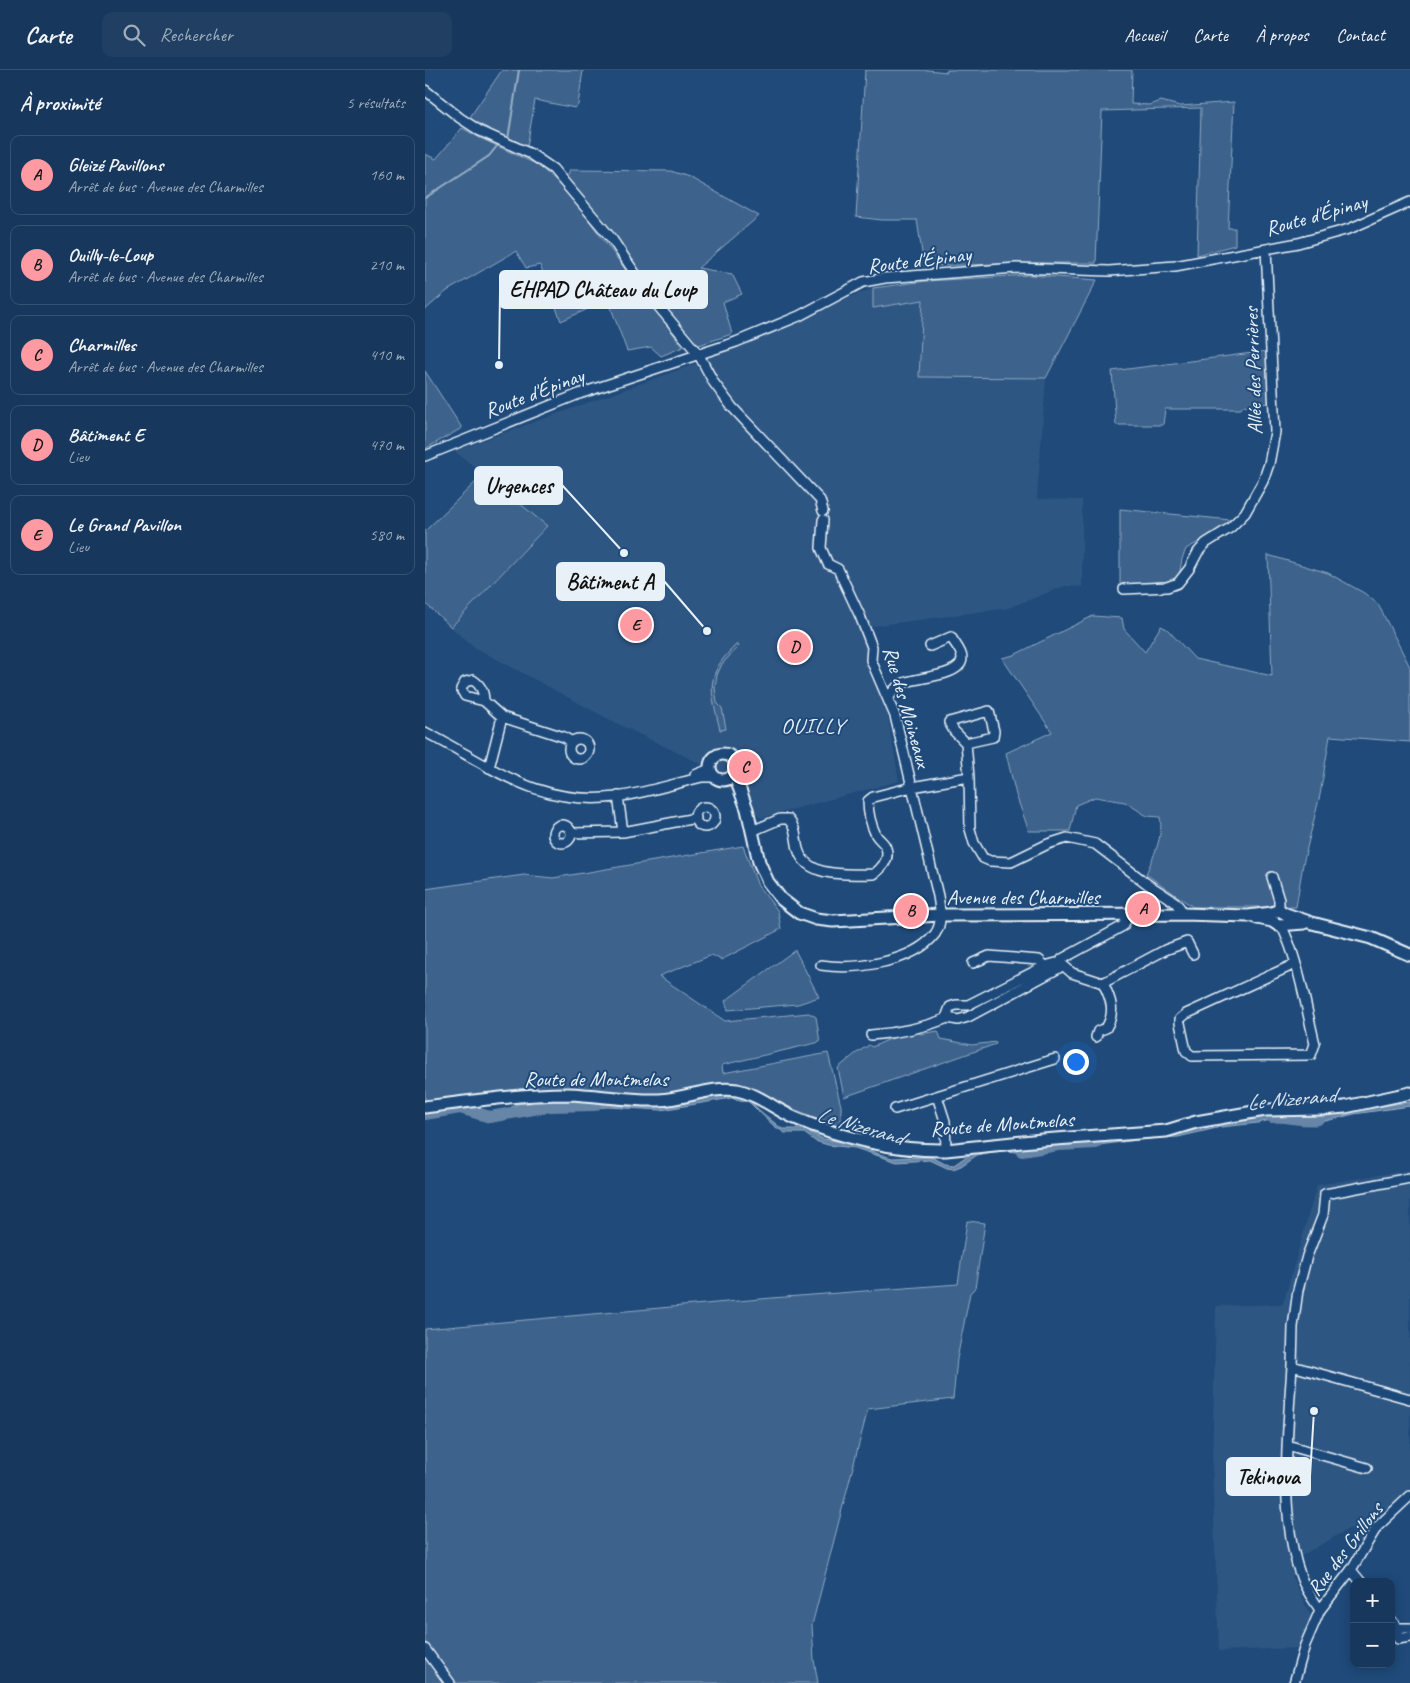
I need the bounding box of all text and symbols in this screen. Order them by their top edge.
search box [102,12,452,57]
text: Carte [25,20,72,50]
icon: search [120,21,148,49]
text: Rechercher [160,23,233,47]
text: Accueil [1125,24,1165,46]
text: Carte [1193,24,1228,46]
text: À propos [1256,24,1308,46]
text: Contact [1336,24,1385,46]
text: À proximité [20,90,100,116]
text: 5 résultats [346,93,405,113]
text: Gleizé Pavillons [68,153,163,177]
text: A [33,165,41,185]
text: 160 m [370,165,404,185]
text: Arrêt de bus · Avenue des Charmilles [68,177,263,197]
street label: Route d'Épinay [1262,188,1371,242]
street label: Route d'Épinay [866,241,974,279]
text: Ouilly-le-Loup [68,243,153,267]
text: B [33,255,41,275]
text: 210 m [370,255,404,275]
text: Arrêt de bus · Avenue des Charmilles [68,267,263,287]
callout: EHPAD Château du Loup [500,271,707,308]
text: EHPAD Château du Loup [509,276,698,304]
street label: Allée des Perrières [1238,305,1268,435]
text: Charmilles [68,333,136,357]
text: C [33,345,41,365]
text: 410 m [370,345,404,365]
text: Arrêt de bus · Avenue des Charmilles [68,357,263,377]
street label: Route d'Épinay [481,362,589,424]
text: Bâtiment E [68,423,144,447]
text: D [32,435,42,455]
text: 470 m [370,435,404,455]
text: Lieu [68,447,89,467]
callout: Urgences [475,467,562,504]
text: Urgences [485,472,555,500]
text: Le Grand Pavillon [68,513,181,537]
text: E [33,525,41,545]
text: 580 m [370,525,404,545]
text: Lieu [68,537,89,557]
callout: Bâtiment A [557,563,664,600]
text: Bâtiment A [566,568,656,596]
pin: E [620,606,652,644]
pin: D [779,628,811,666]
street label: Rue des Moineaux [877,644,937,772]
district label: OUILLY [781,712,848,740]
pin: C [729,748,761,786]
street label: Avenue des Charmilles [947,884,1101,910]
pin: A [1127,890,1159,928]
pin: B [895,892,927,930]
your location [1063,1049,1089,1075]
street label: Route de Montmelas [524,1066,670,1092]
water label: Le Nizerand [1246,1081,1343,1117]
water label: Le Nizerand [814,1100,913,1153]
street label: Route de Montmelas [929,1106,1076,1142]
callout: Tekinova [1227,1458,1310,1495]
text: Tekinova [1236,1463,1302,1491]
street label: Rue des Grillons [1301,1496,1390,1601]
map controls [1350,1578,1395,1668]
button: + [1350,1578,1395,1623]
button: − [1350,1623,1395,1668]

